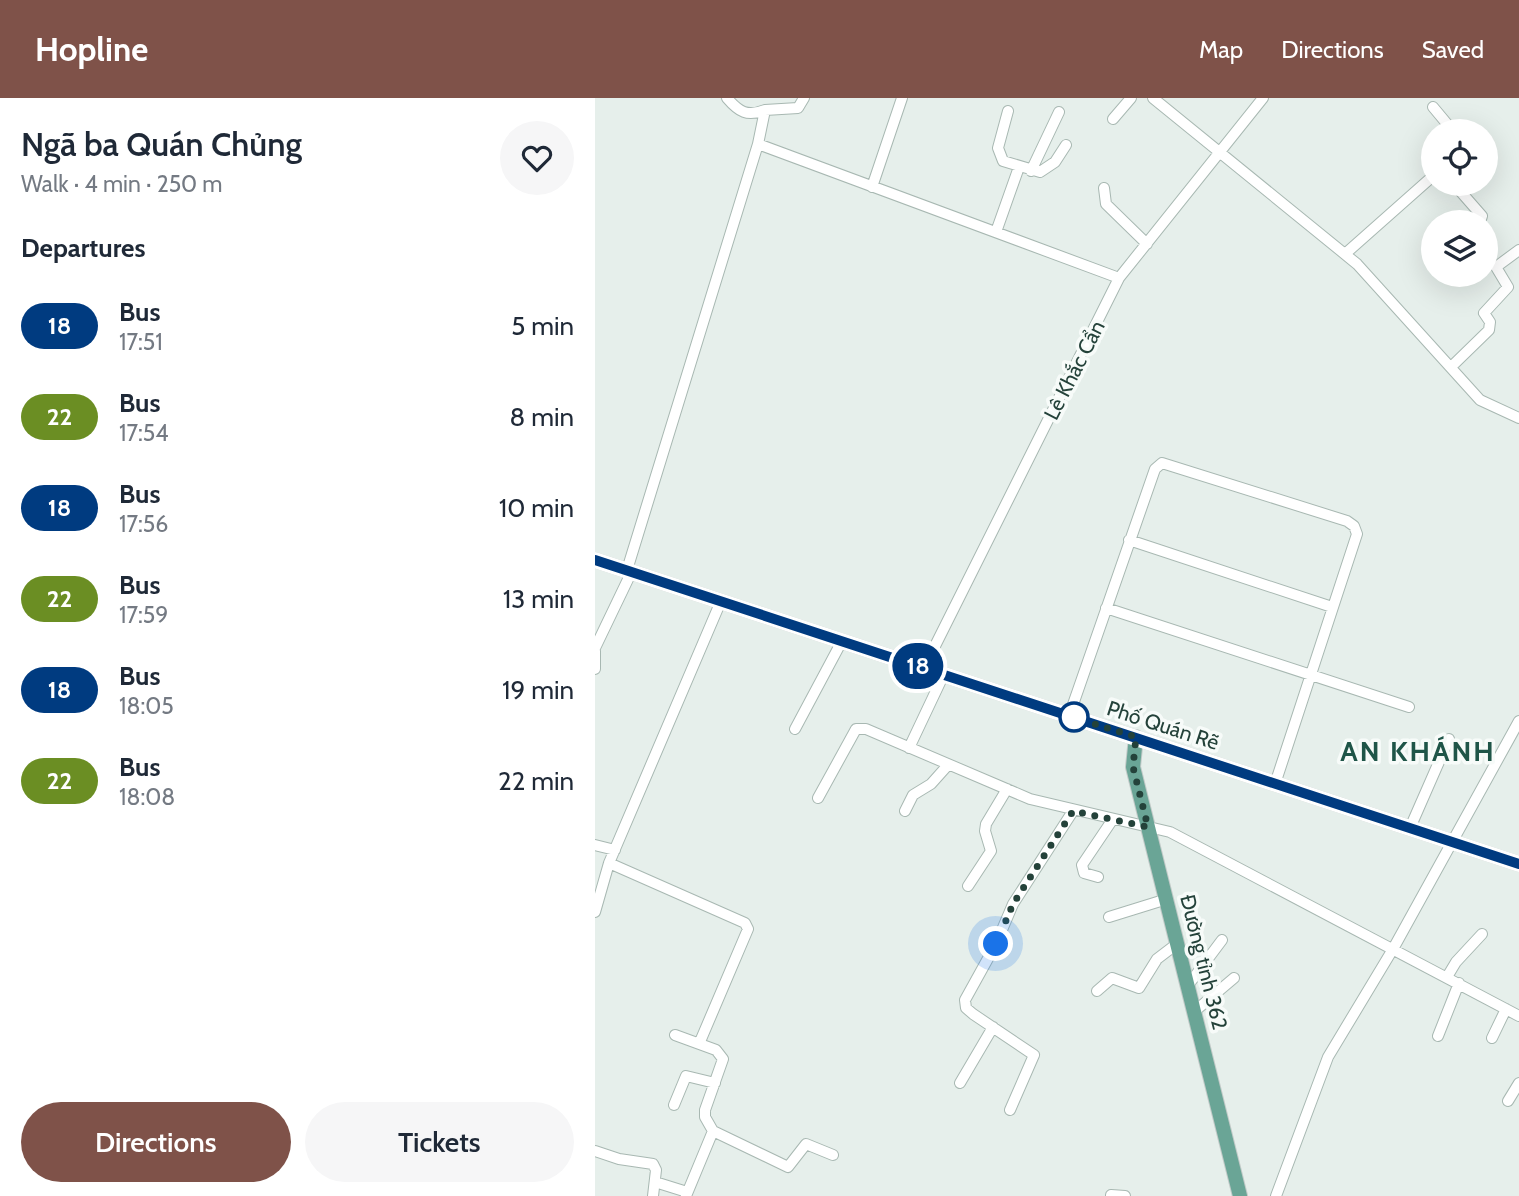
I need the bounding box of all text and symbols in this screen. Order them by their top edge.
text: Hopline [35,29,148,69]
text: Map [1199,35,1243,64]
text: Directions [1281,35,1384,64]
text: Saved [1422,35,1484,64]
map controls [1421,119,1498,287]
button: locate [1421,119,1498,196]
button: heart [500,121,574,195]
text: Ngã ba Quán Chủng [21,124,302,164]
text: Walk · 4 min · 250 m [21,170,223,198]
button: layers [1421,210,1498,287]
text: Departures [21,232,145,264]
text: Bus [119,296,160,328]
text: 5 min [511,310,574,342]
text: 18 [48,311,71,340]
street label: Lê Khắc Cẩn [1038,316,1110,424]
text: 17:51 [119,328,163,356]
text: Bus [119,387,160,419]
text: 8 min [510,401,574,433]
text: 22 [47,402,72,431]
text: 17:54 [119,419,169,447]
text: Bus [119,478,160,510]
text: 10 min [499,492,574,524]
text: 18 [48,493,71,522]
text: 17:56 [119,510,168,538]
text: Bus [119,569,160,601]
text: 13 min [503,583,574,615]
text: 22 [47,584,72,613]
text: 17:59 [119,601,168,629]
line badge: 18 [887,643,949,689]
text: 18 [906,651,930,680]
text: Bus [119,660,160,692]
text: 19 min [502,674,574,706]
text: 18 [48,675,71,704]
text: 18:05 [119,692,174,720]
street label: Phố Quán Rẽ [1104,695,1222,755]
unlabelled marker [1059,702,1089,732]
district label: AN KHÁNH [1340,734,1496,768]
text: Bus [119,751,160,783]
text: 22 min [498,765,574,797]
text: 22 [47,766,72,795]
text: 18:08 [119,783,175,811]
street label: Đường tỉnh 362 [1175,892,1233,1032]
your location [978,926,1013,961]
button: Directions [21,1102,291,1182]
button: Tickets [305,1102,574,1182]

